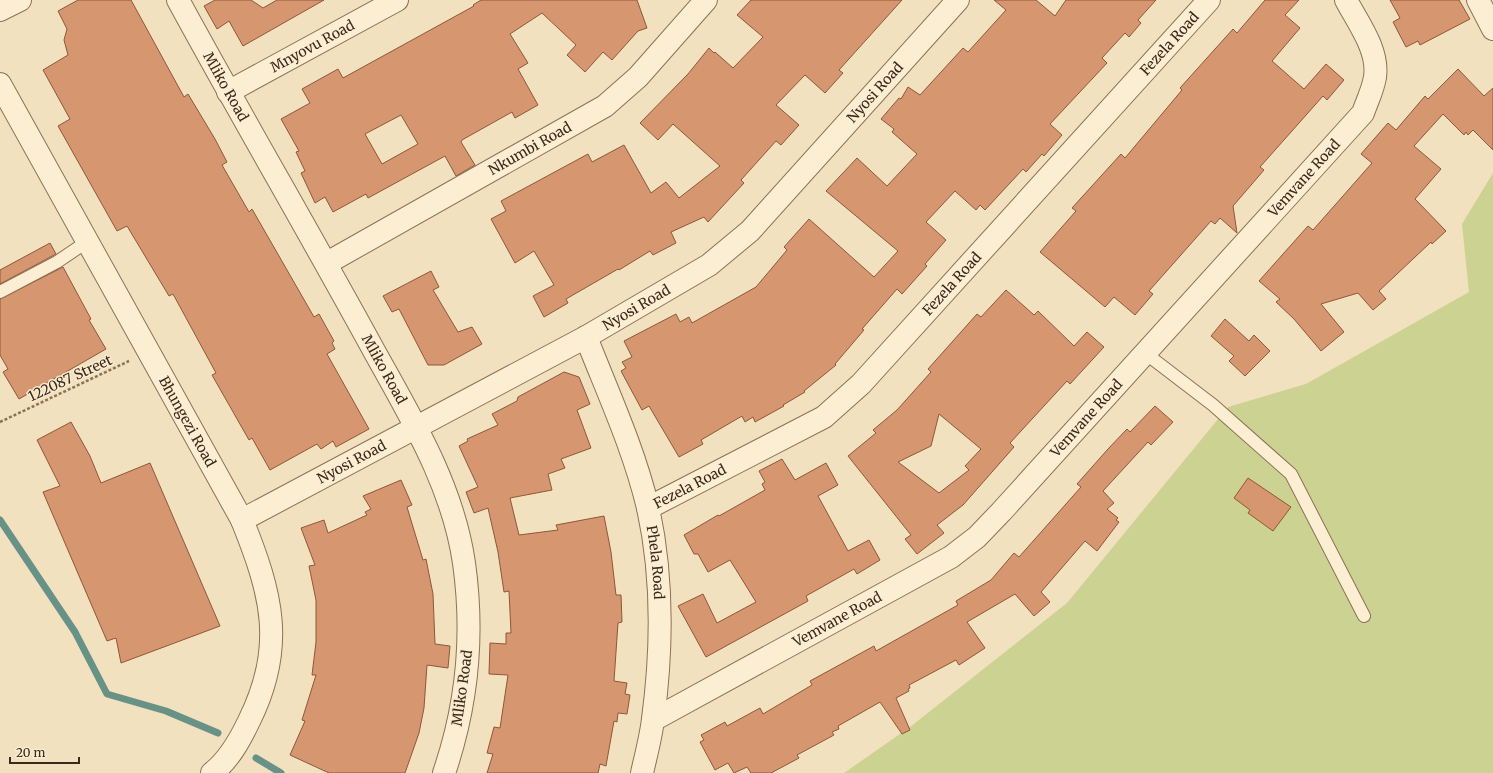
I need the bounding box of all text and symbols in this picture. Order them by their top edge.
street label: Fezela Road [1136,8,1203,79]
street label: Mnyovu Road [267,16,358,76]
street label: Mliko Road [199,49,253,125]
street label: Nyosi Road [843,58,907,126]
street label: Nkumbi Road [485,118,575,179]
street label: Vemvane Road [1263,135,1344,221]
street label: Fezela Road [919,248,986,319]
street label: Nyosi Road [599,280,674,334]
street label: Mliko Road [358,331,411,408]
street label: 122087 Street [25,350,115,405]
street label: Bhungezi Road [155,373,220,471]
street label: Vemvane Road [1046,375,1126,461]
street label: Nyosi Road [314,436,390,487]
street label: Fezela Road [650,460,730,513]
street label: Phela Road [643,524,668,600]
street label: Vemvane Road [789,587,885,651]
street label: Mliko Road [448,648,476,727]
scale bar [10,739,79,765]
text: 20 m [16,745,45,760]

